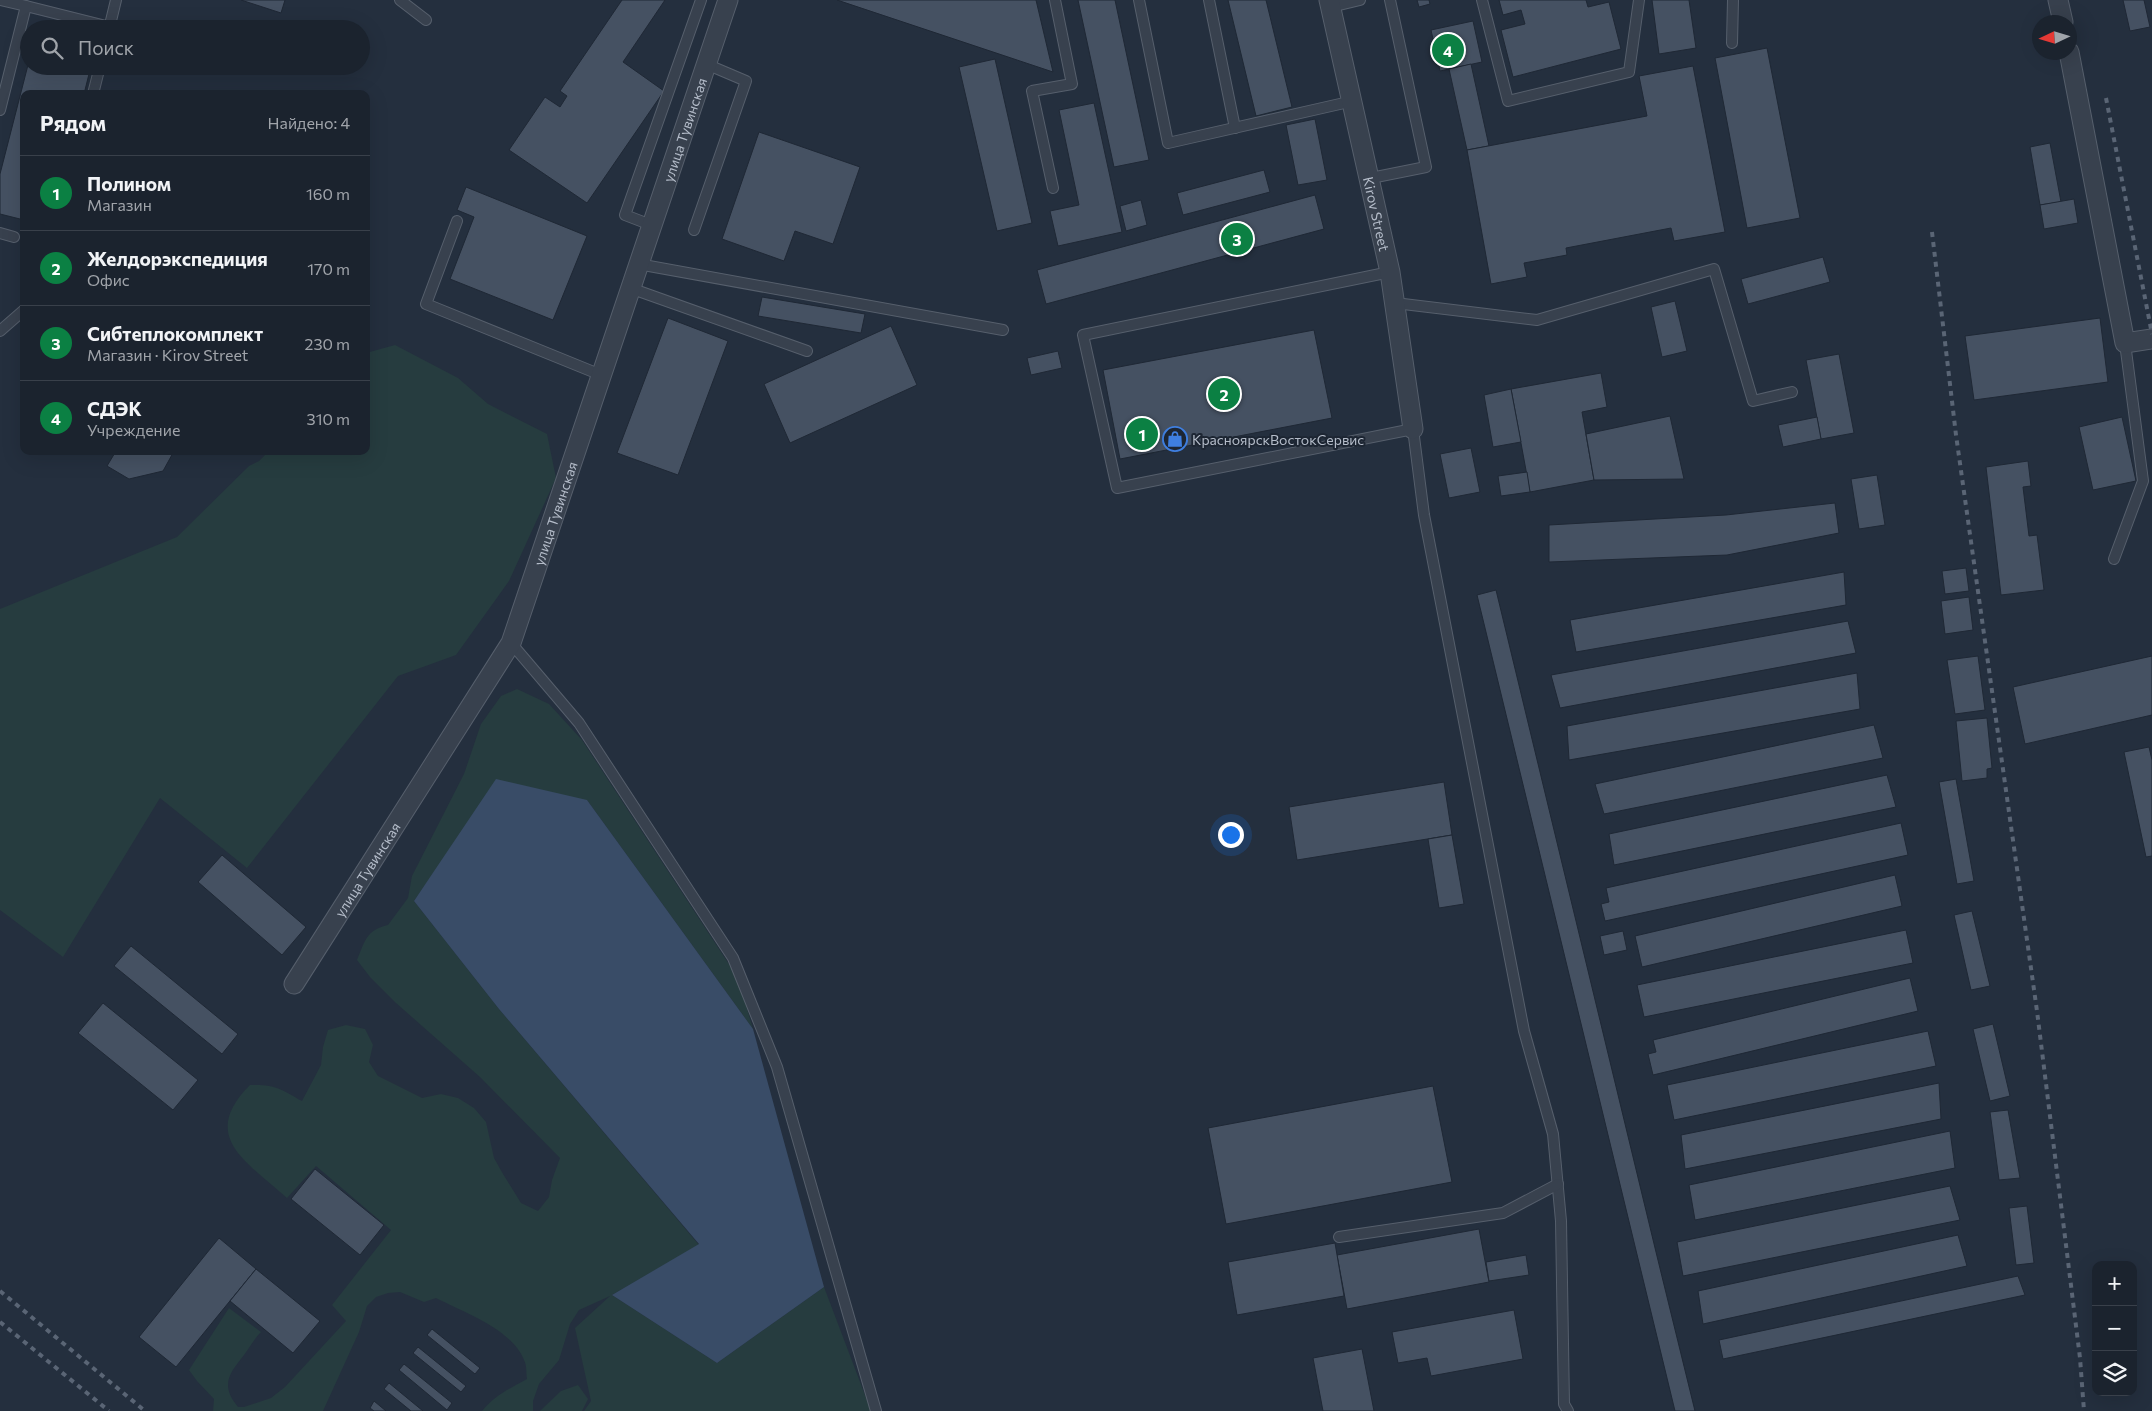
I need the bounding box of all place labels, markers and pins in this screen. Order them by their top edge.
pin: 4 [1432,31,1464,69]
pin: 3 [1221,220,1253,258]
pin: 2 [1208,375,1240,413]
pin: 1 [1126,415,1158,453]
shop icon: КрасноярскВостокСервис [1162,426,1188,452]
place label: КрасноярскВостокСервис [1192,431,1364,448]

